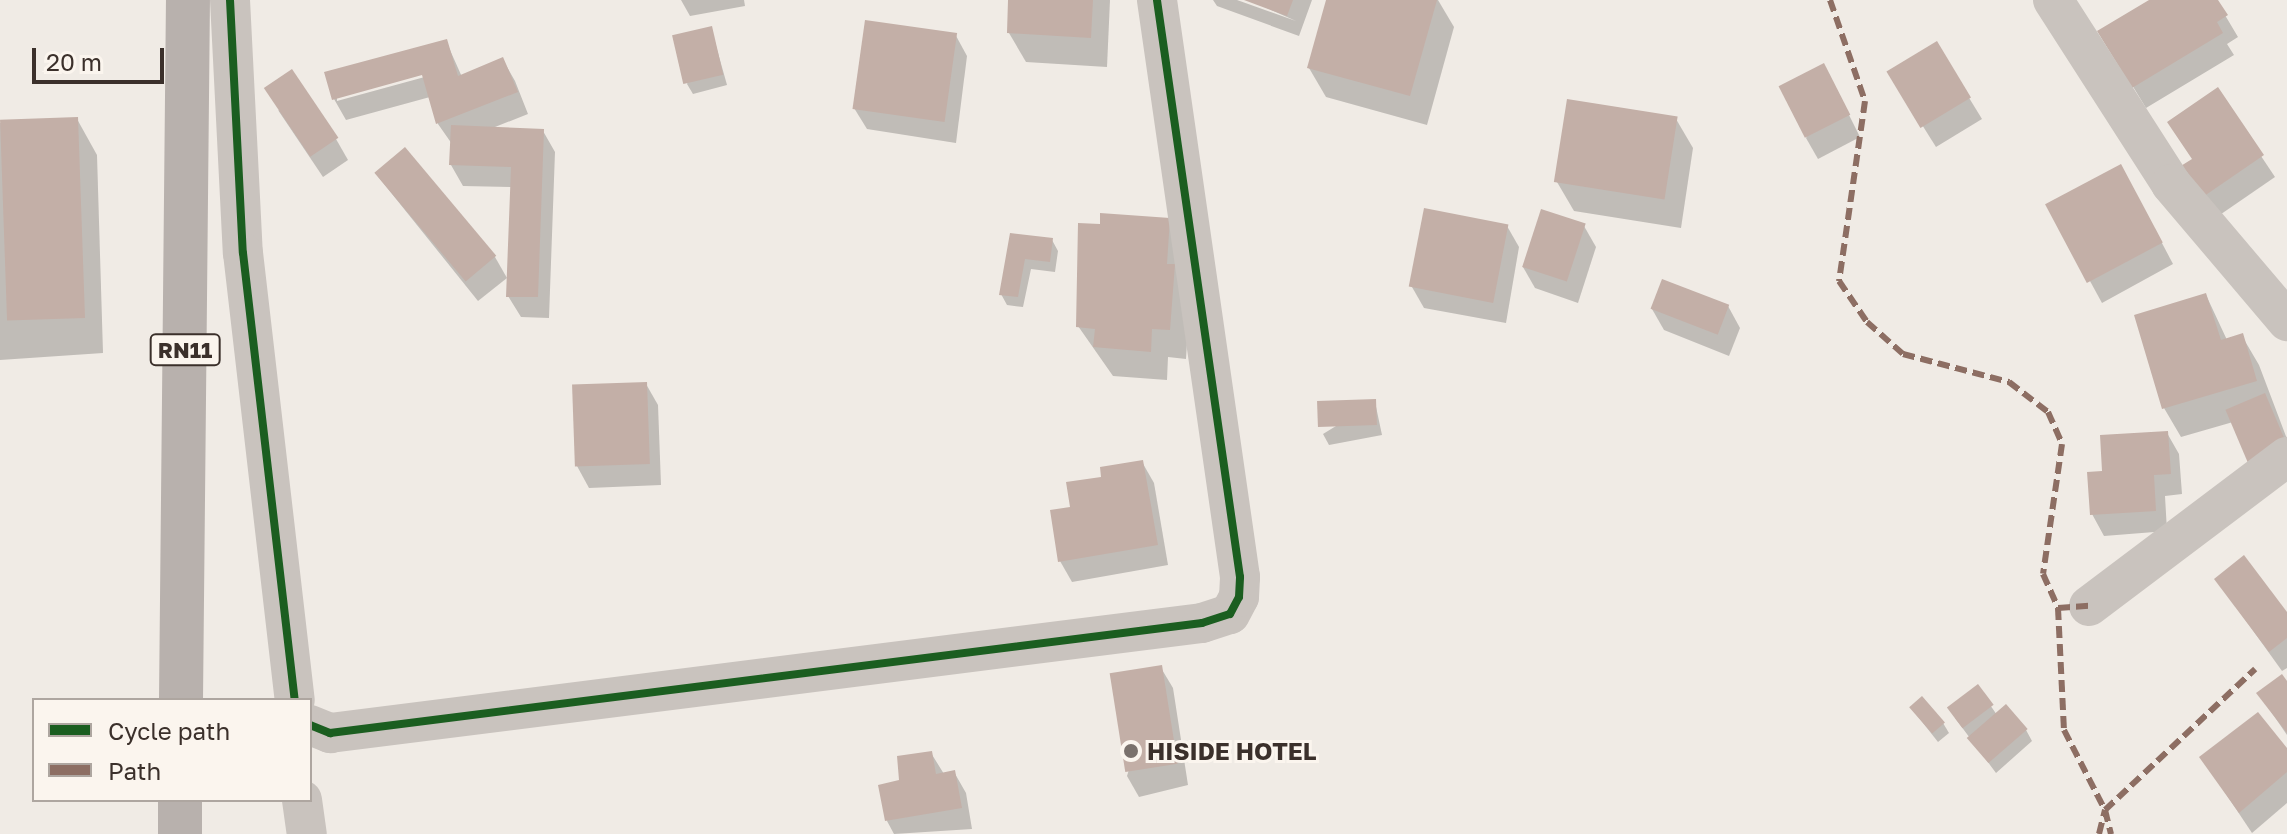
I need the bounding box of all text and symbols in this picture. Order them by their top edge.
scale bar [36,32,168,82]
text: 20 m [46,47,102,76]
road number: RN11 [149,332,221,368]
legend [32,698,312,802]
text: Cycle path [108,716,230,745]
place label: HISIDE HOTEL [1147,737,1317,765]
marker: HISIDE HOTEL [1122,742,1140,760]
text: Path [108,756,161,785]

